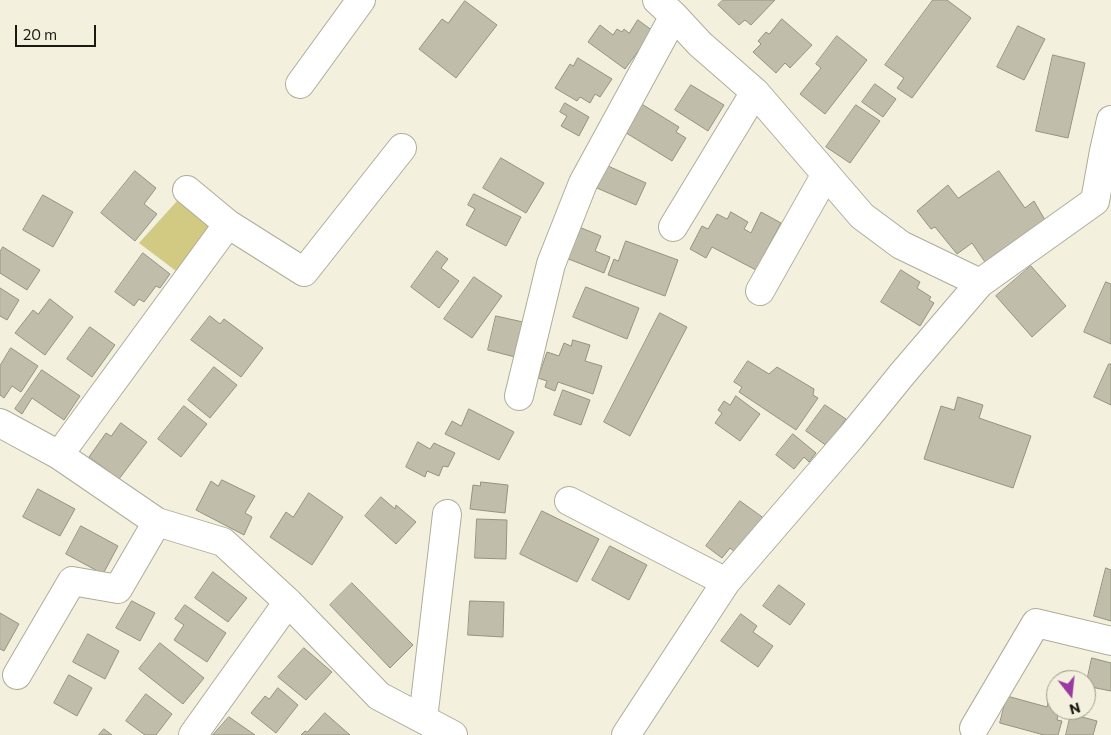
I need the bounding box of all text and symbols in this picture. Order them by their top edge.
scale bar [18,15,99,47]
text: 20 m [23,25,57,43]
north arrow [1046,670,1096,720]
text: N [1068,699,1082,719]

